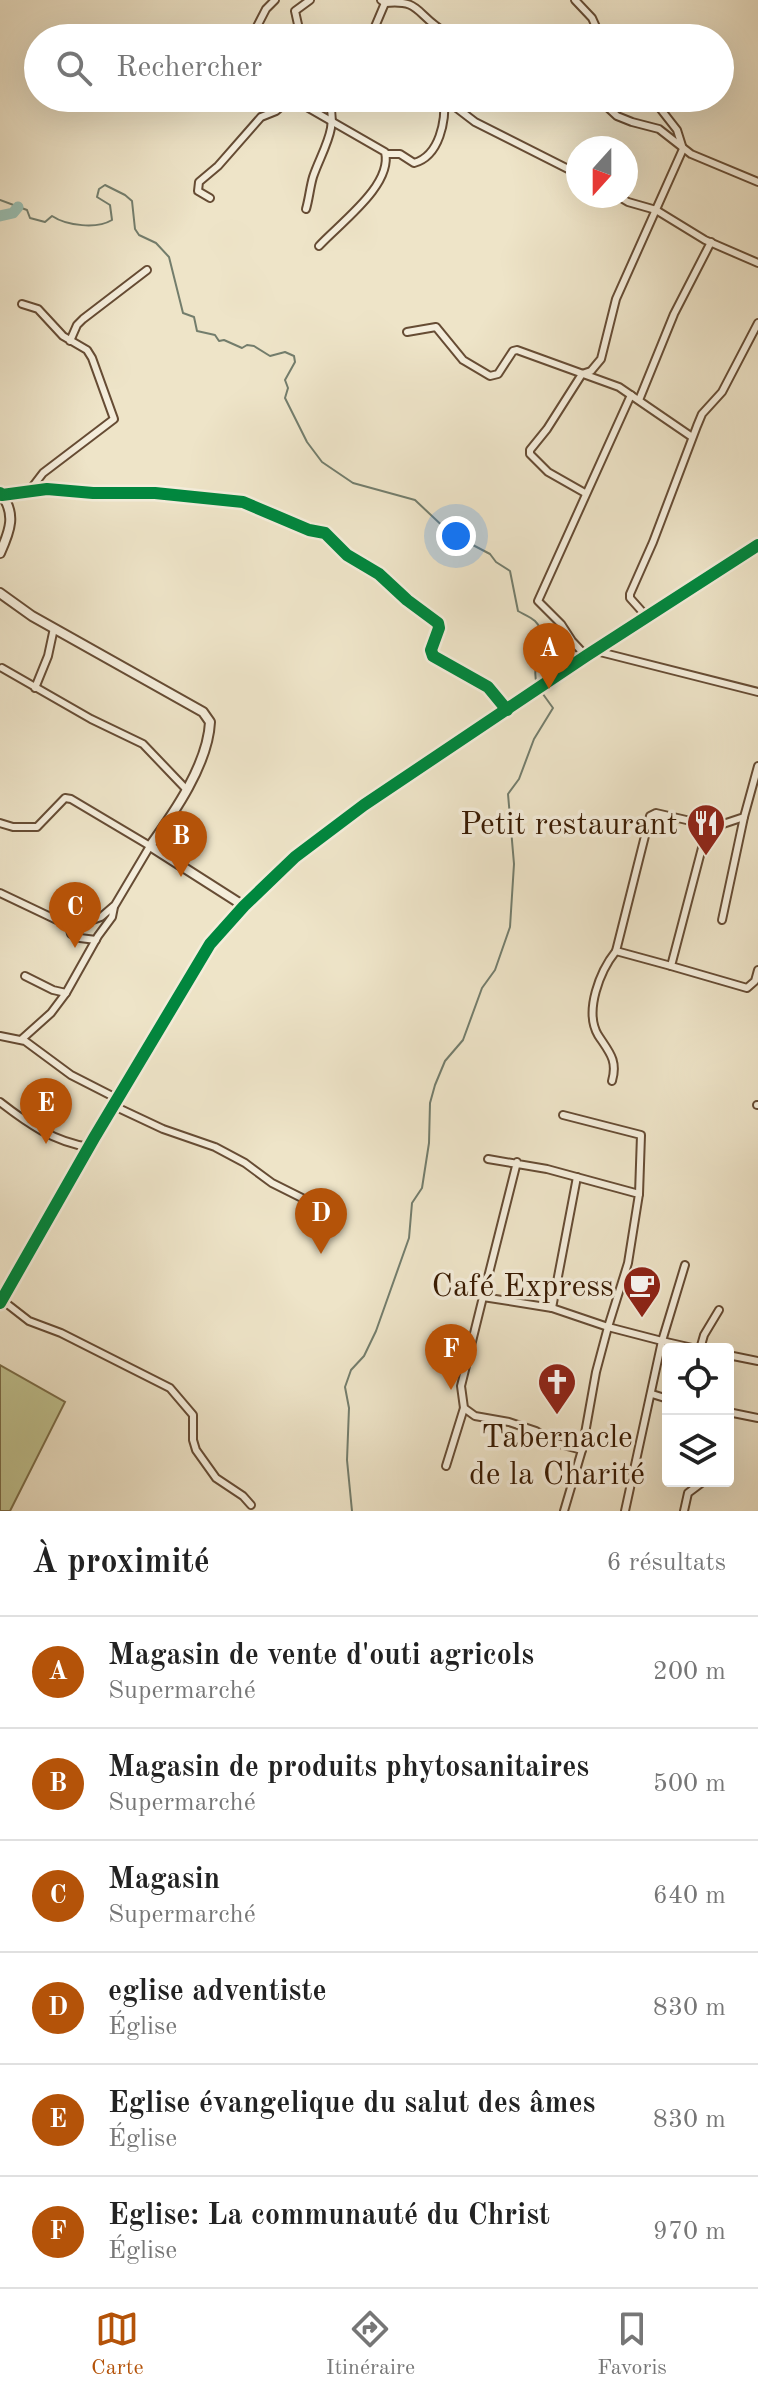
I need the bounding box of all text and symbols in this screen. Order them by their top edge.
search box [24,24,734,112]
icon: search [52,46,96,90]
text: Rechercher [116,53,262,83]
north arrow [566,136,638,208]
your location [436,516,476,556]
pin: A [523,623,575,689]
restaurant icon: Petit restaurant [685,802,727,857]
place label: Petit restaurant [460,810,678,842]
pin: B [155,811,207,877]
pin: C [49,882,101,948]
pin: E [20,1078,72,1144]
pin: D [295,1188,347,1254]
cafe icon: Café Express [621,1264,663,1319]
place label: Café Express [432,1272,614,1304]
pin: F [425,1324,477,1390]
map controls [662,1343,734,1487]
button: locate [662,1343,734,1415]
church icon: Tabernacle de la Charité [536,1361,578,1416]
button: layers [662,1415,734,1487]
place label: Tabernacle de la Charité [469,1423,645,1492]
text: À proximité [32,1546,210,1580]
text: 6 résultats [607,1550,726,1576]
text: Magasin de vente d'outi agricols [108,1641,534,1671]
text: A [48,1659,68,1685]
text: 200 m [653,1659,726,1685]
text: Supermarché [108,1678,256,1704]
text: Magasin de produits phytosanitaires [108,1753,589,1783]
text: B [49,1771,67,1797]
text: 500 m [653,1771,726,1797]
text: Supermarché [108,1790,256,1816]
text: Magasin [108,1865,220,1895]
text: C [49,1883,67,1909]
text: 640 m [653,1883,726,1909]
text: Supermarché [108,1902,256,1928]
text: eglise adventiste [108,1977,327,2007]
text: D [48,1995,68,2021]
text: 830 m [653,1995,726,2021]
text: Église [108,2014,177,2040]
text: Eglise évangelique du salut des âmes [108,2089,595,2119]
text: E [49,2107,67,2133]
text: 830 m [653,2107,726,2133]
text: Église [108,2126,177,2152]
text: Eglise: La communauté du Christ [108,2201,550,2231]
text: F [49,2219,67,2245]
text: 970 m [653,2219,726,2245]
text: Église [108,2238,177,2264]
tab: Carte [91,2307,144,2382]
tab: Itinéraire [326,2307,415,2382]
tab: Favoris [597,2307,667,2382]

